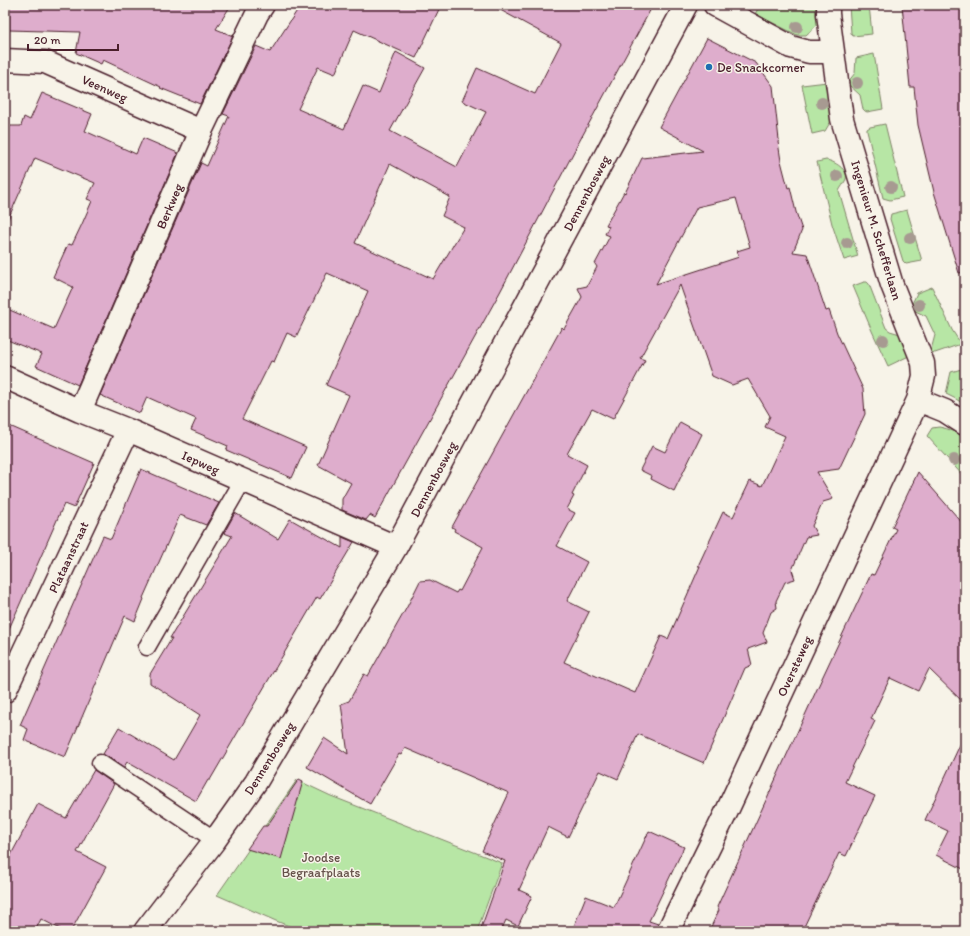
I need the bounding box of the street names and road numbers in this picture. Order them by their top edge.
street label: Veenweg [80,72,130,105]
street label: Dennenbosweg [560,153,613,234]
street label: Ingenieur M. Schefferlaan [848,158,905,302]
street label: Berkweg [153,181,186,231]
street label: Dennenbosweg [407,439,460,520]
street label: Iepweg [180,448,222,478]
street label: Plataanstraat [45,519,92,595]
street label: Oversteweg [774,633,815,699]
street label: Dennenbosweg [241,719,298,798]

